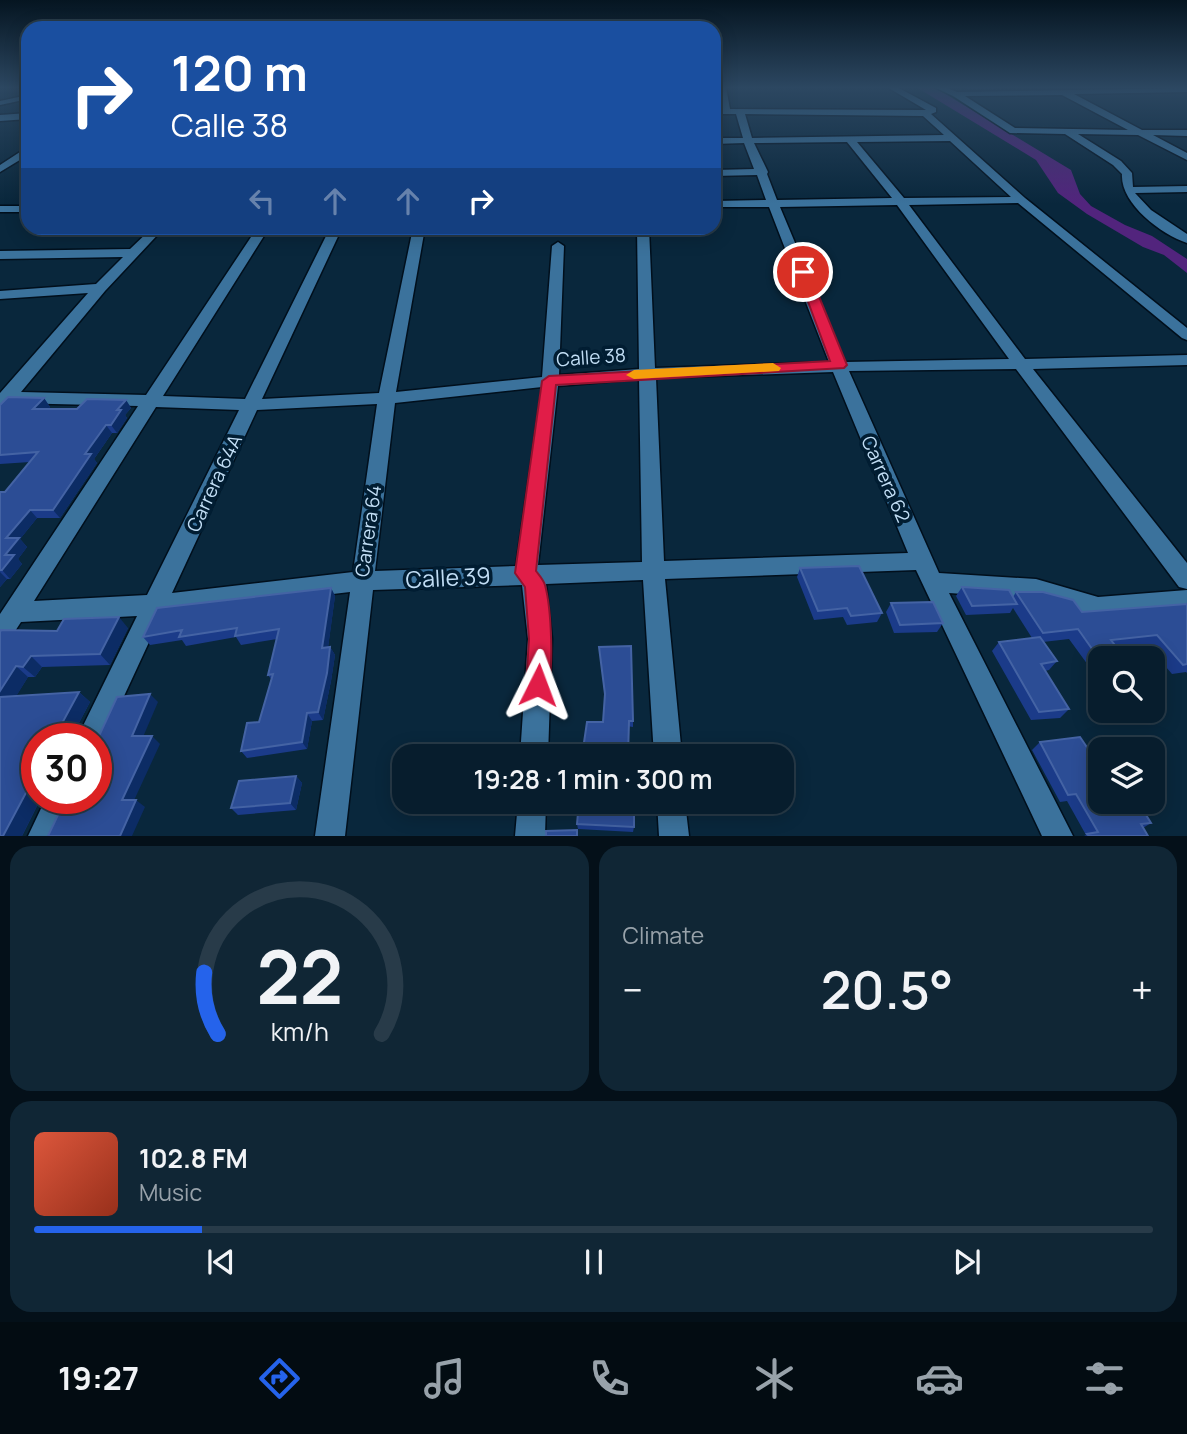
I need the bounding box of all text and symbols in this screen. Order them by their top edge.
text: 120 m [171,39,308,106]
icon: right [56,49,147,140]
text: Calle 38 [171,103,288,147]
icon: left [243,182,281,220]
icon: ahead [316,182,354,220]
icon: ahead [389,182,427,220]
icon: right [462,182,500,220]
pin [773,242,833,302]
icon: arrive [784,253,822,291]
street label: Calle 38 [555,342,627,372]
street label: Carrera 64A [180,430,248,536]
street label: Carrera 62 [855,432,917,526]
street label: Carrera 64 [349,483,387,579]
street label: Calle 39 [405,559,491,595]
map controls [1088,646,1165,814]
button: search [1088,646,1165,723]
position arrow [501,648,575,722]
speed limit sign: 30 [21,723,112,814]
button: layers [1088,737,1165,814]
text: 19:28 · 1 min · 300 m [474,761,712,797]
text: Climate [623,919,704,951]
text: 22 [256,927,343,1027]
text: 20.5° [821,954,953,1025]
text: − [623,963,643,1015]
text: + [1131,963,1153,1015]
text: km/h [270,1014,328,1049]
text: 102.8 FM [139,1140,248,1176]
text: Music [139,1176,202,1208]
icon: previous [202,1243,240,1281]
icon: pause [575,1243,613,1281]
icon: next [948,1243,986,1281]
icon: directions [255,1354,304,1403]
icon: music [420,1354,469,1403]
icon: phone [585,1354,634,1403]
icon: climate [750,1354,799,1403]
icon: car [915,1354,964,1403]
icon: filters [1080,1354,1129,1403]
text: 19:27 [58,1356,139,1400]

